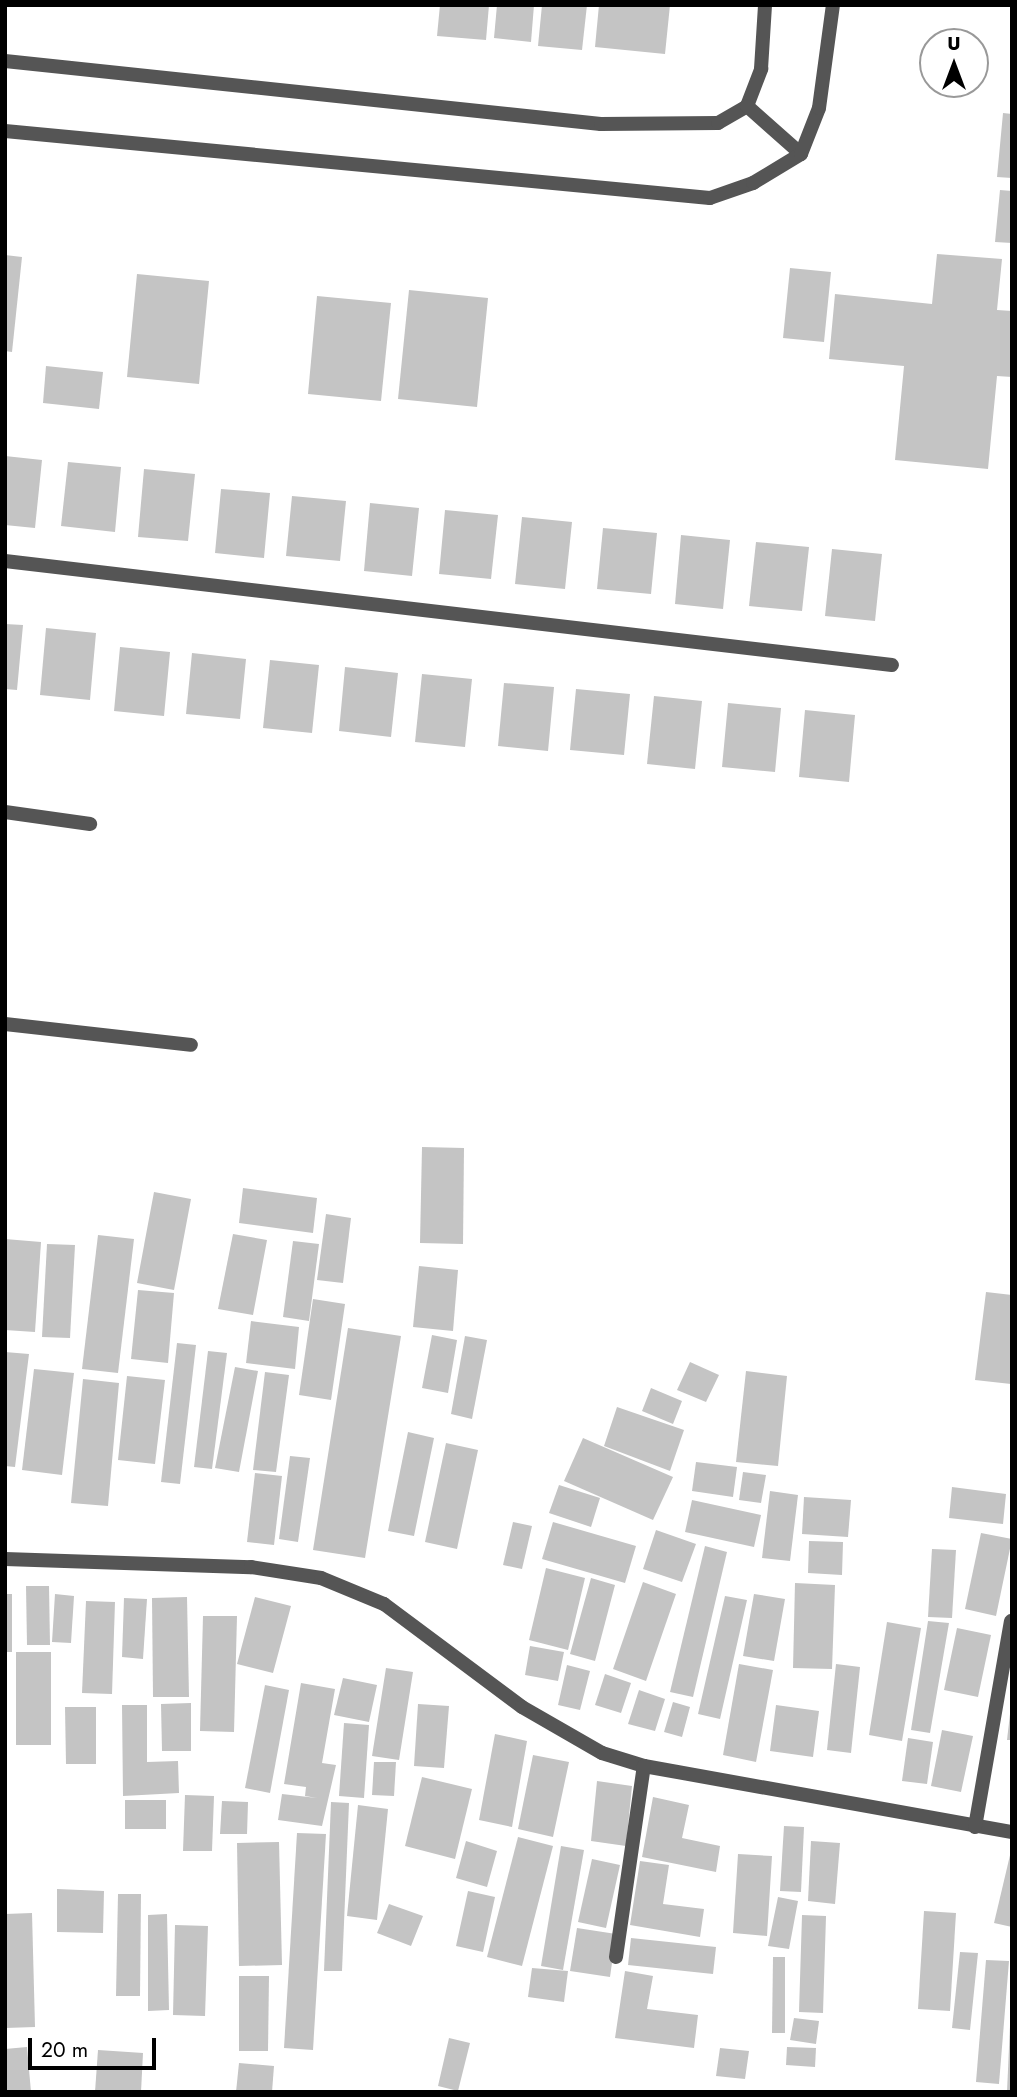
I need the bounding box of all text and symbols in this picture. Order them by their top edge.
north arrow [919,28,989,98]
text: U [947,30,961,57]
scale bar [32,2024,159,2068]
text: 20 m [41,2035,88,2065]

